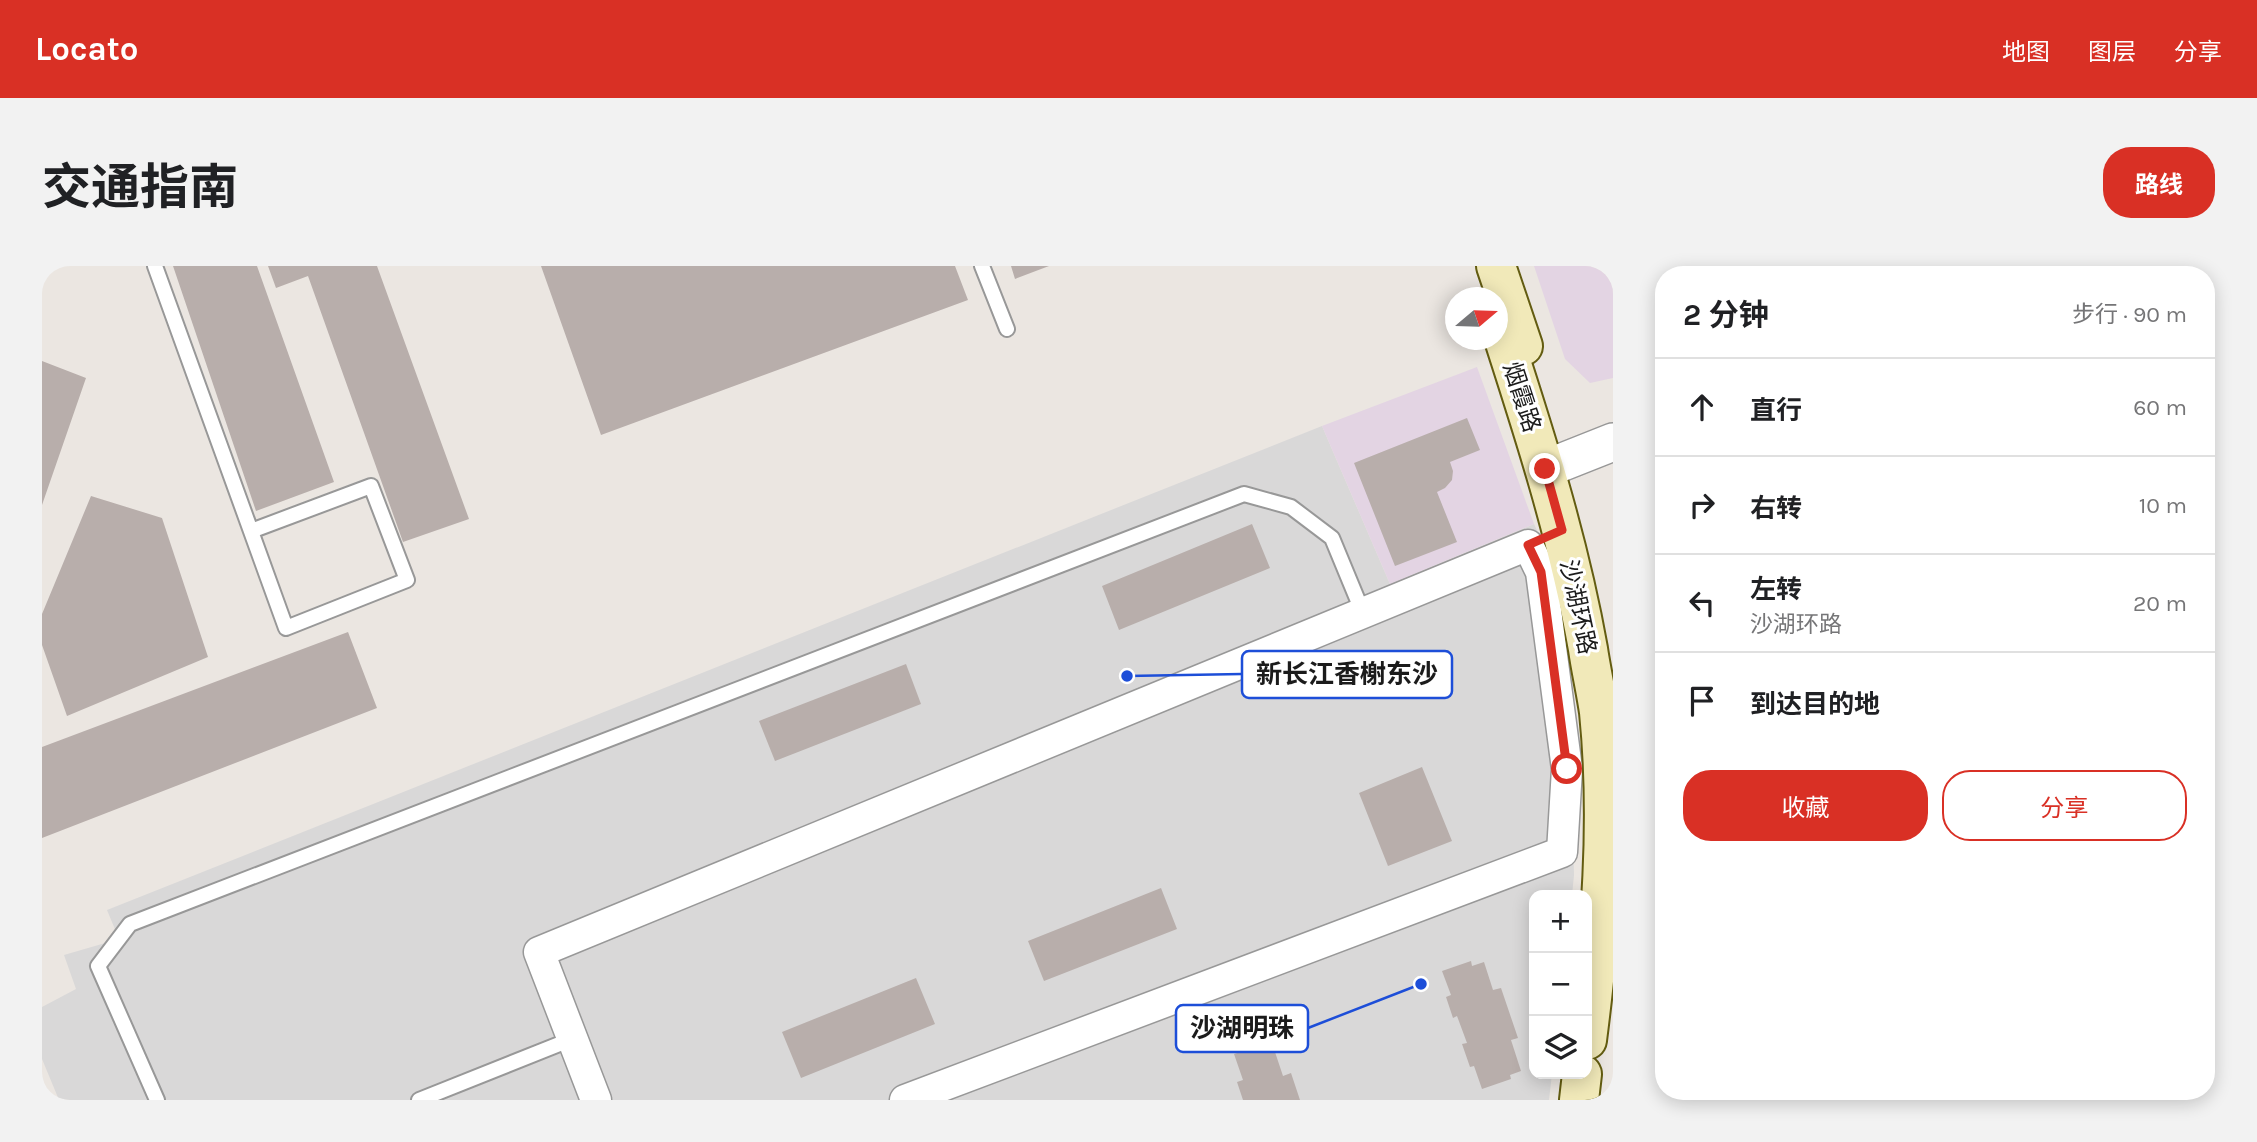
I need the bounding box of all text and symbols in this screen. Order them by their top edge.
text: Locato [35,30,138,68]
text: 地图 [2002,38,2050,66]
text: 图层 [2088,38,2136,66]
text: 分享 [2174,38,2222,66]
button: 路线 [2103,147,2215,218]
text: 交通指南 [42,159,238,216]
north arrow [1445,287,1508,350]
text: 2 分钟 [1683,297,1769,333]
text: 步行 · 90 m [2072,301,2187,328]
street label: 烟霞路 [1498,358,1546,436]
icon: ahead [1683,388,1721,426]
text: 60 m [2133,394,2187,421]
text: 直行 [1750,395,1802,426]
route end [1529,453,1560,484]
icon: right [1683,486,1721,524]
text: 10 m [2139,492,2187,519]
text: 右转 [1750,493,1802,524]
street label: 沙湖环路 [1554,557,1602,657]
text: 左转 [1750,574,1802,605]
icon: left [1683,584,1721,622]
text: 20 m [2133,590,2187,617]
text: 沙湖环路 [1750,611,1842,638]
callout: 新长江香榭东沙 [1242,651,1452,698]
text: 新长江香榭东沙 [1256,659,1438,690]
icon: arrive [1683,682,1721,720]
text: 到达目的地 [1750,689,1880,720]
route start [1551,753,1582,784]
button: 收藏 [1683,770,1928,841]
button: 分享 [1942,770,2187,841]
map controls [1529,890,1592,1079]
button: + [1529,890,1592,953]
button: − [1529,953,1592,1016]
callout: 沙湖明珠 [1176,1005,1308,1052]
text: 沙湖明珠 [1190,1013,1294,1044]
button: layers [1529,1016,1592,1079]

